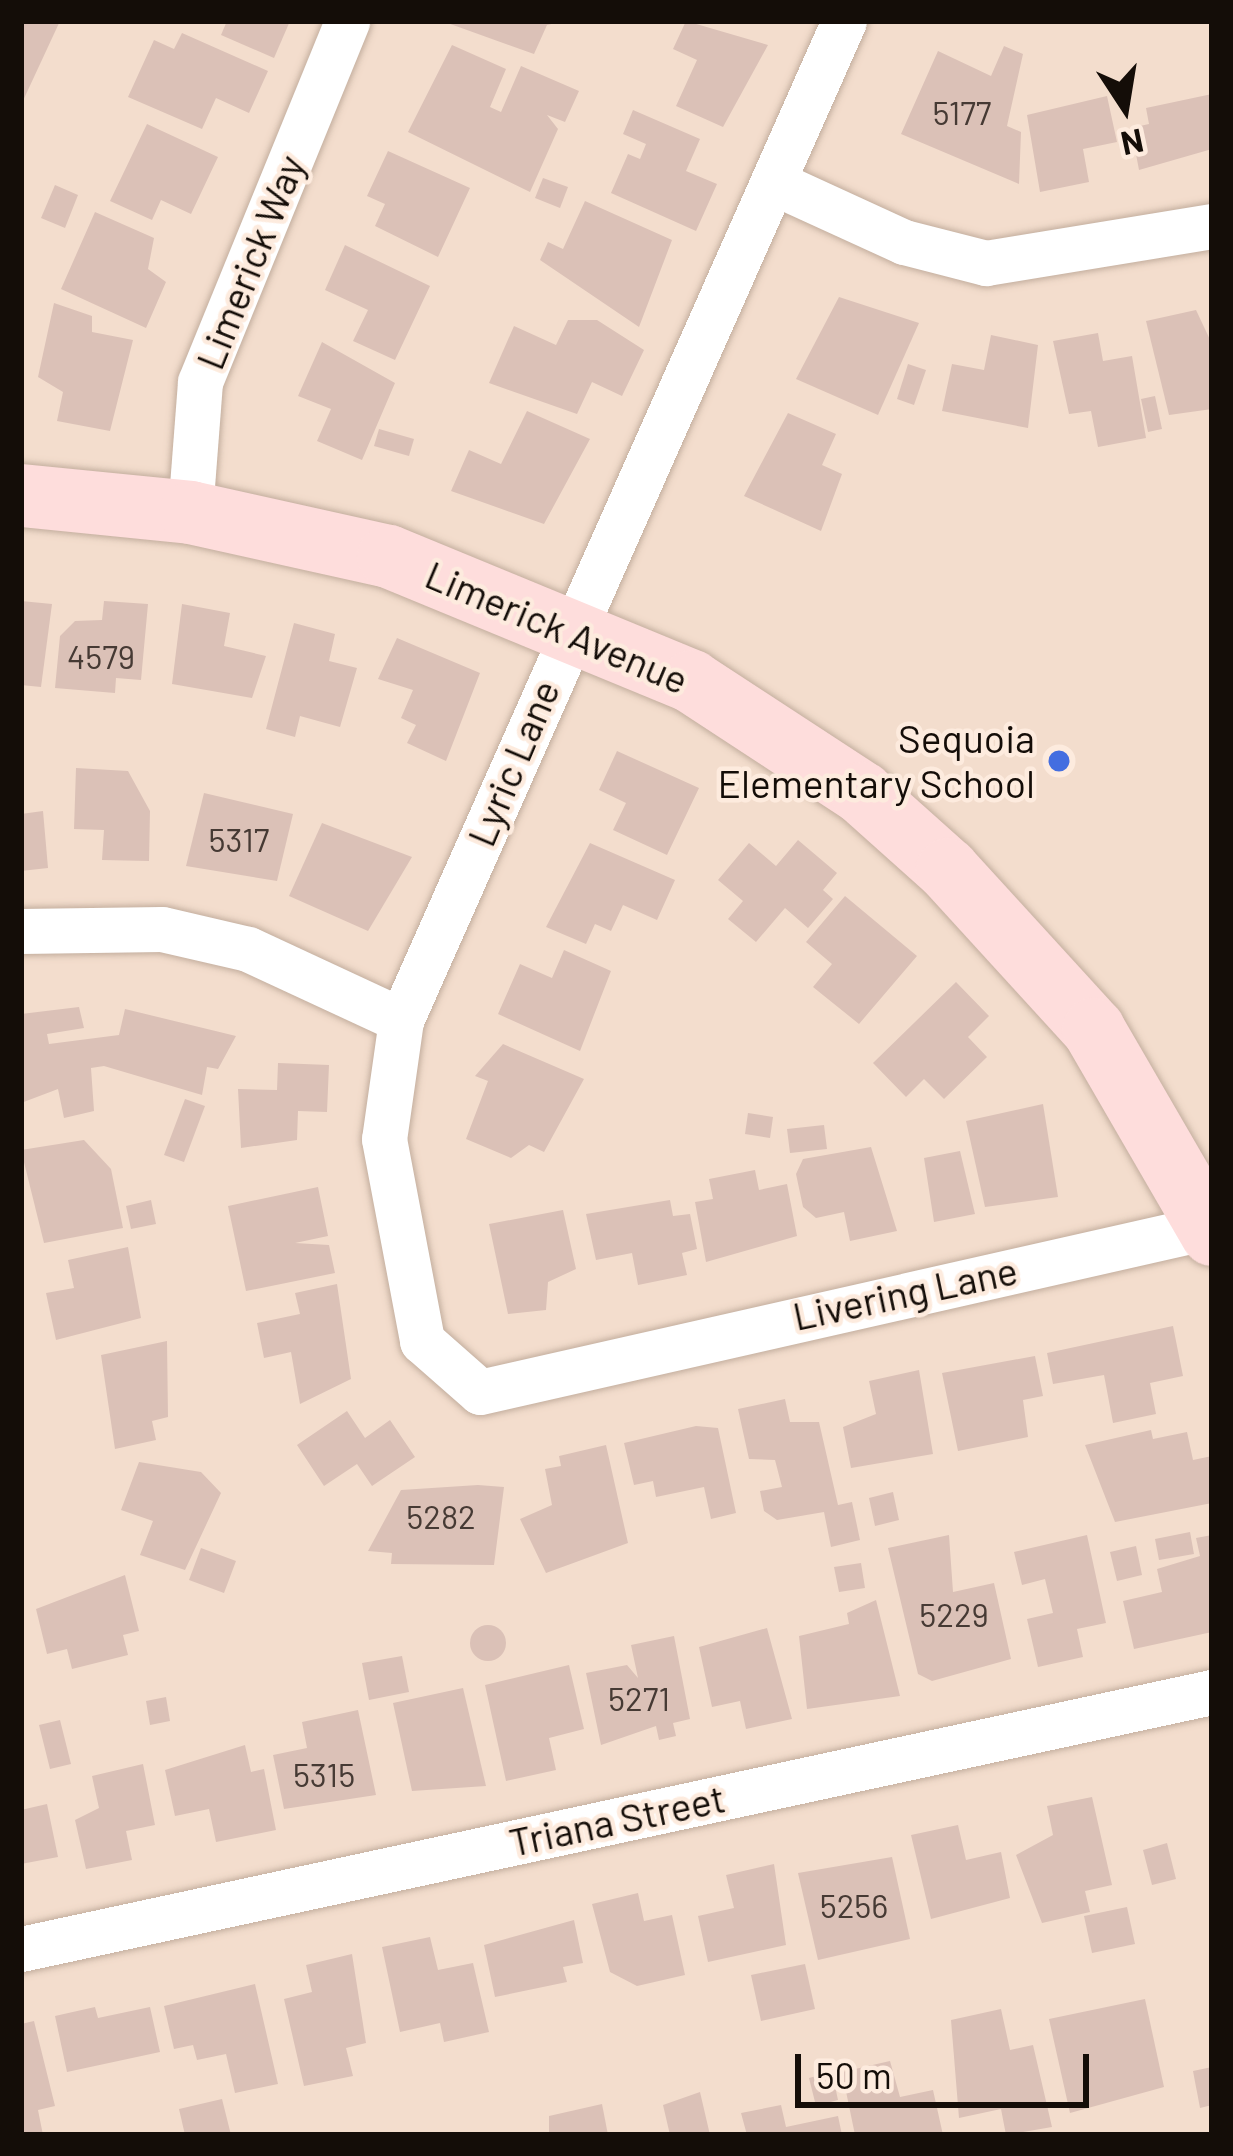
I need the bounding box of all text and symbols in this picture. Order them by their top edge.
north arrow [1065,48,1185,168]
house number: 5177 [933,93,991,133]
text: N [1118,121,1147,165]
street label: Limerick Way [186,148,314,376]
street label: Limerick Avenue [419,551,695,703]
house number: 4579 [67,637,135,677]
street label: Lyric Lane [457,673,569,853]
place label: Sequoia Elementary School [717,716,1035,807]
marker: Sequoia Elementary School [1046,748,1072,774]
house number: 5317 [209,820,269,860]
street label: Livering Lane [789,1246,1021,1340]
house number: 5282 [406,1497,476,1537]
house number: 5229 [919,1595,989,1635]
house number: 5271 [608,1679,670,1719]
house number: 5315 [293,1755,355,1795]
street label: Triana Street [505,1774,729,1866]
house number: 5256 [820,1886,888,1926]
scale bar [801,2030,1095,2104]
text: 50 m [816,2053,892,2096]

